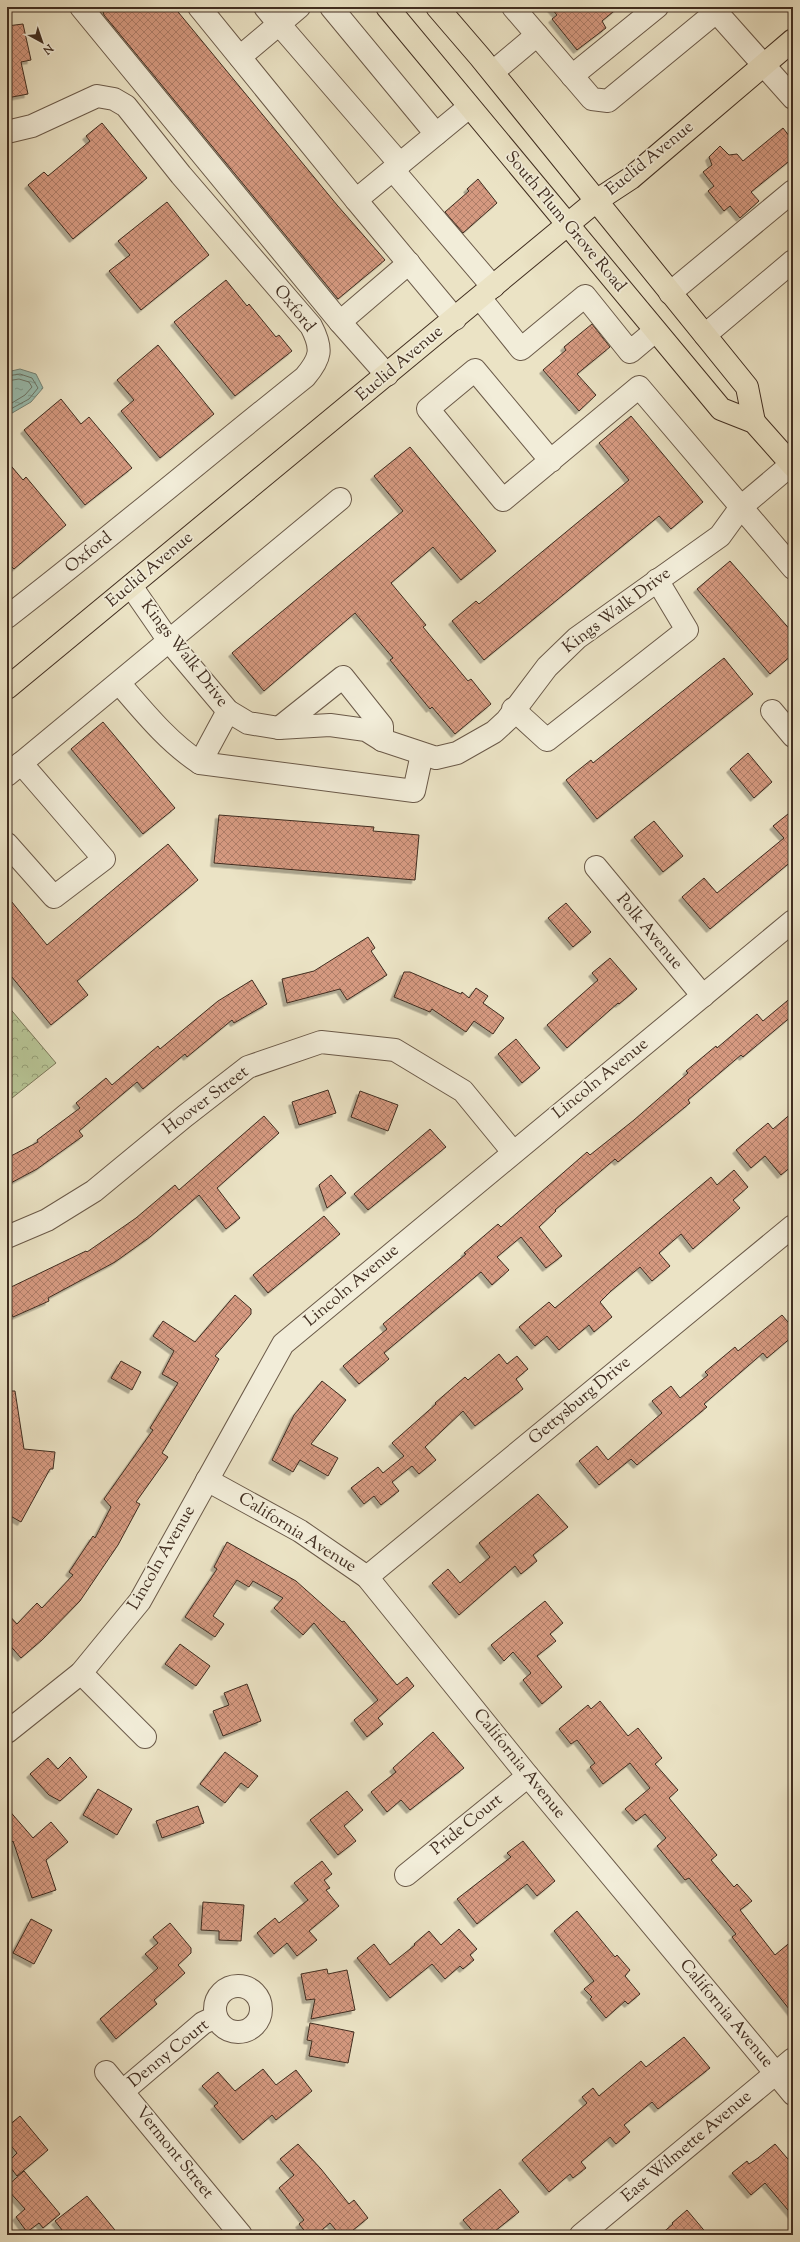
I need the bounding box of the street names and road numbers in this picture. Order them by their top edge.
street label: Euclid Avenue [601,116,699,202]
street label: South Plum Grove Road [499,146,631,298]
street label: Oxford [268,280,321,338]
street label: Euclid Avenue [351,320,449,408]
street label: Oxford [60,526,118,579]
street label: Euclid Avenue [101,526,199,614]
street label: Kings Walk Drive [558,562,676,660]
street label: Kings Walk Drive [135,595,234,713]
street label: Polk Avenue [610,889,688,975]
street label: Lincoln Avenue [548,1033,654,1125]
street label: Hoover Street [158,1061,254,1141]
street label: Lincoln Avenue [299,1239,405,1333]
street label: Gettysburg Drive [524,1351,636,1451]
street label: California Avenue [233,1487,361,1579]
street label: Lincoln Avenue [122,1501,202,1615]
street label: California Avenue [467,1704,571,1824]
street label: Pride Court [426,1789,508,1861]
street label: California Avenue [673,1955,779,2074]
street label: Denny Court [124,2014,215,2094]
street label: East Wilmette Avenue [617,2085,757,2209]
street label: Vermont Street [129,2102,219,2205]

